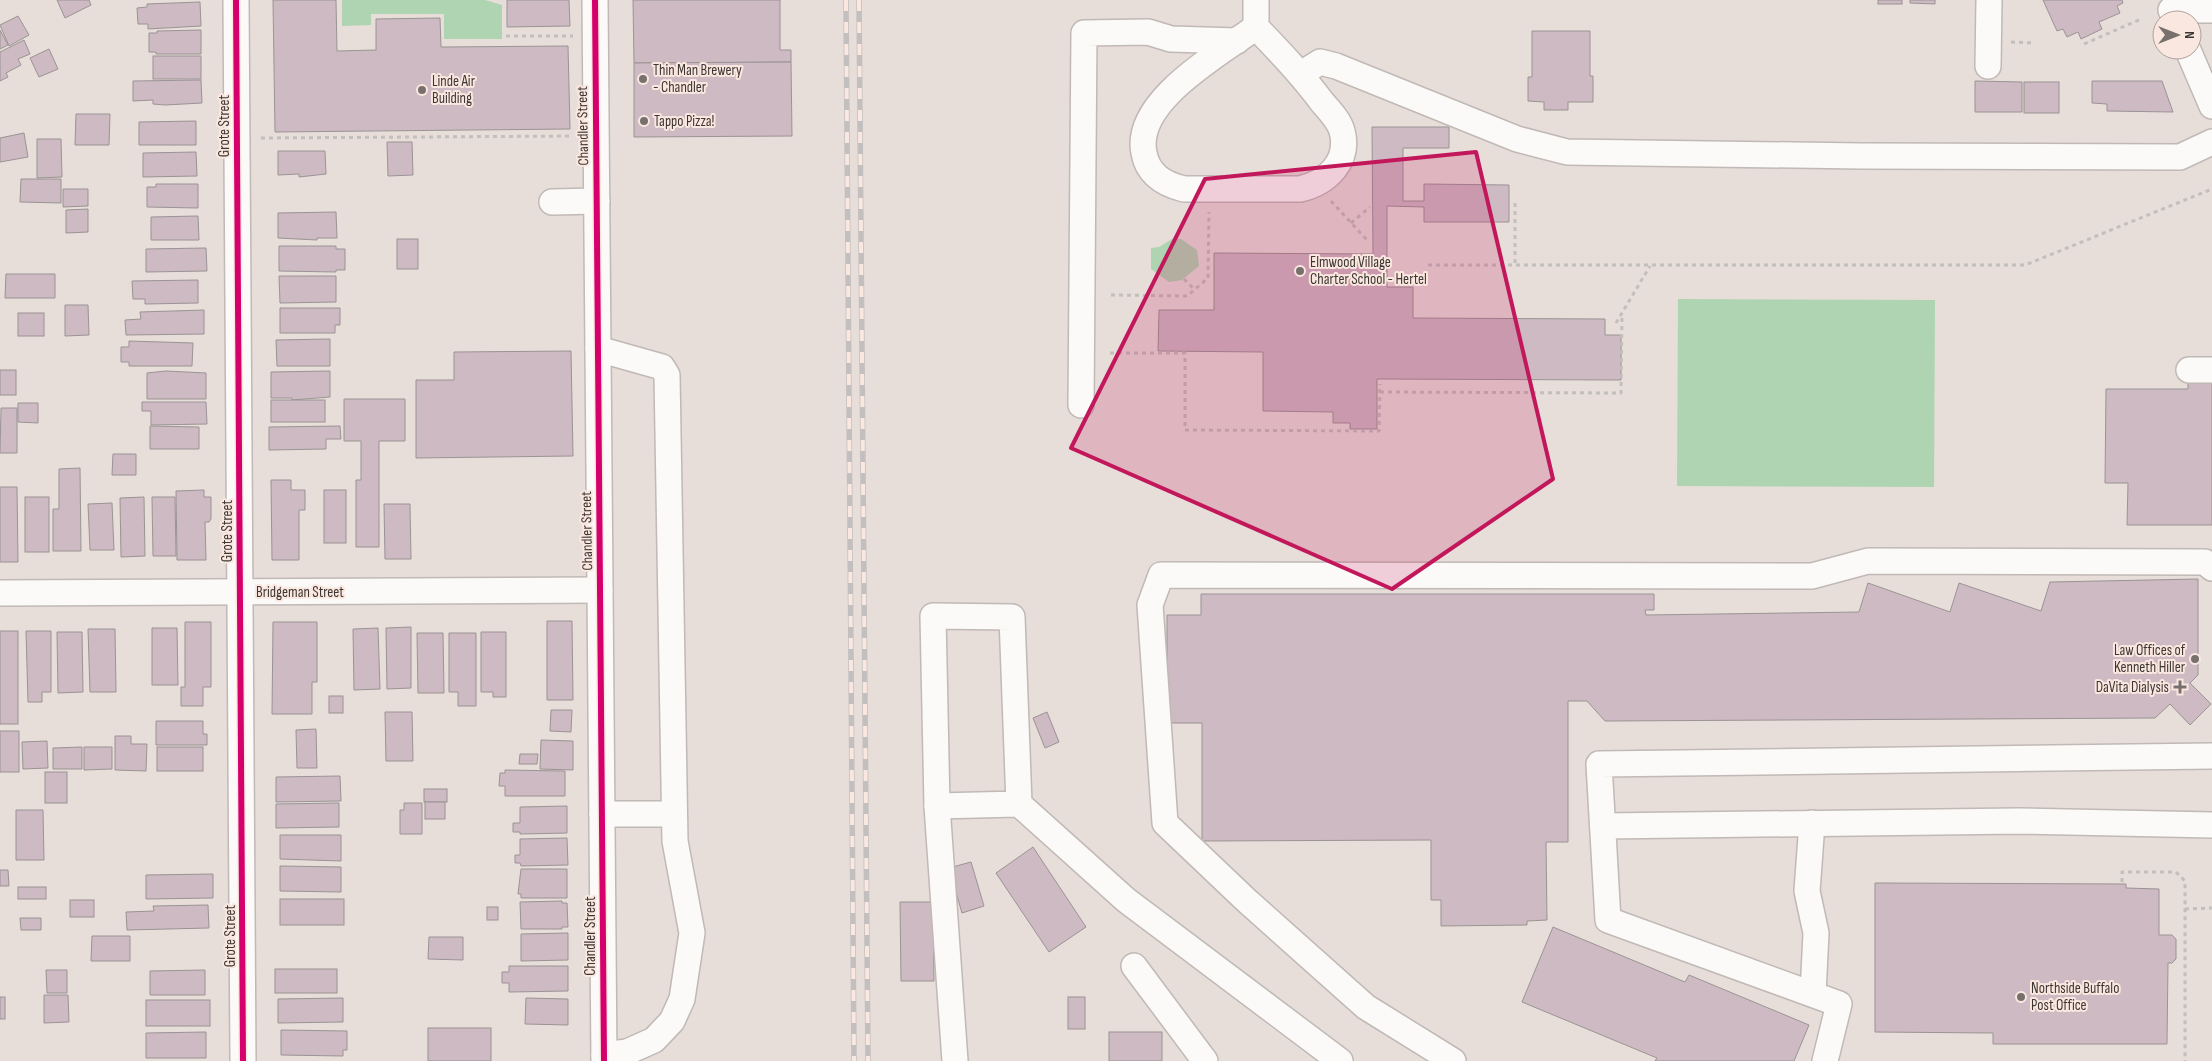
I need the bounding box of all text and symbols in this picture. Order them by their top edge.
north arrow [2152,10,2202,60]
text: N [2181,31,2198,39]
place label: Thin Man Brewery - Chandler [653,61,742,97]
place label: Linde Air Building [432,72,476,108]
marker: Thin Man Brewery - Chandler [637,73,649,85]
marker: Linde Air Building [416,84,428,96]
street label: Chandler Street [573,86,593,166]
street label: Grote Street [215,94,234,157]
place label: Tappo Pizza! [654,112,715,131]
marker: Tappo Pizza! [638,115,650,127]
place label: Elmwood Village Charter School - Hertel [1310,253,1427,289]
marker: Elmwood Village Charter School - Hertel [1294,265,1306,277]
street label: Chandler Street [577,491,597,571]
street label: Grote Street [218,499,237,562]
street label: Bridgeman Street [256,583,344,602]
place label: Law Offices of Kenneth Hiller [2114,641,2186,677]
marker: Law Offices of Kenneth Hiller [2189,653,2201,665]
place label: DaVita Dialysis [2096,678,2169,697]
marker: DaVita Dialysis [2173,680,2187,694]
street label: Chandler Street [581,896,600,976]
street label: Grote Street [221,904,240,967]
place label: Northside Buffalo Post Office [2031,979,2119,1015]
marker: Northside Buffalo Post Office [2015,991,2027,1003]

